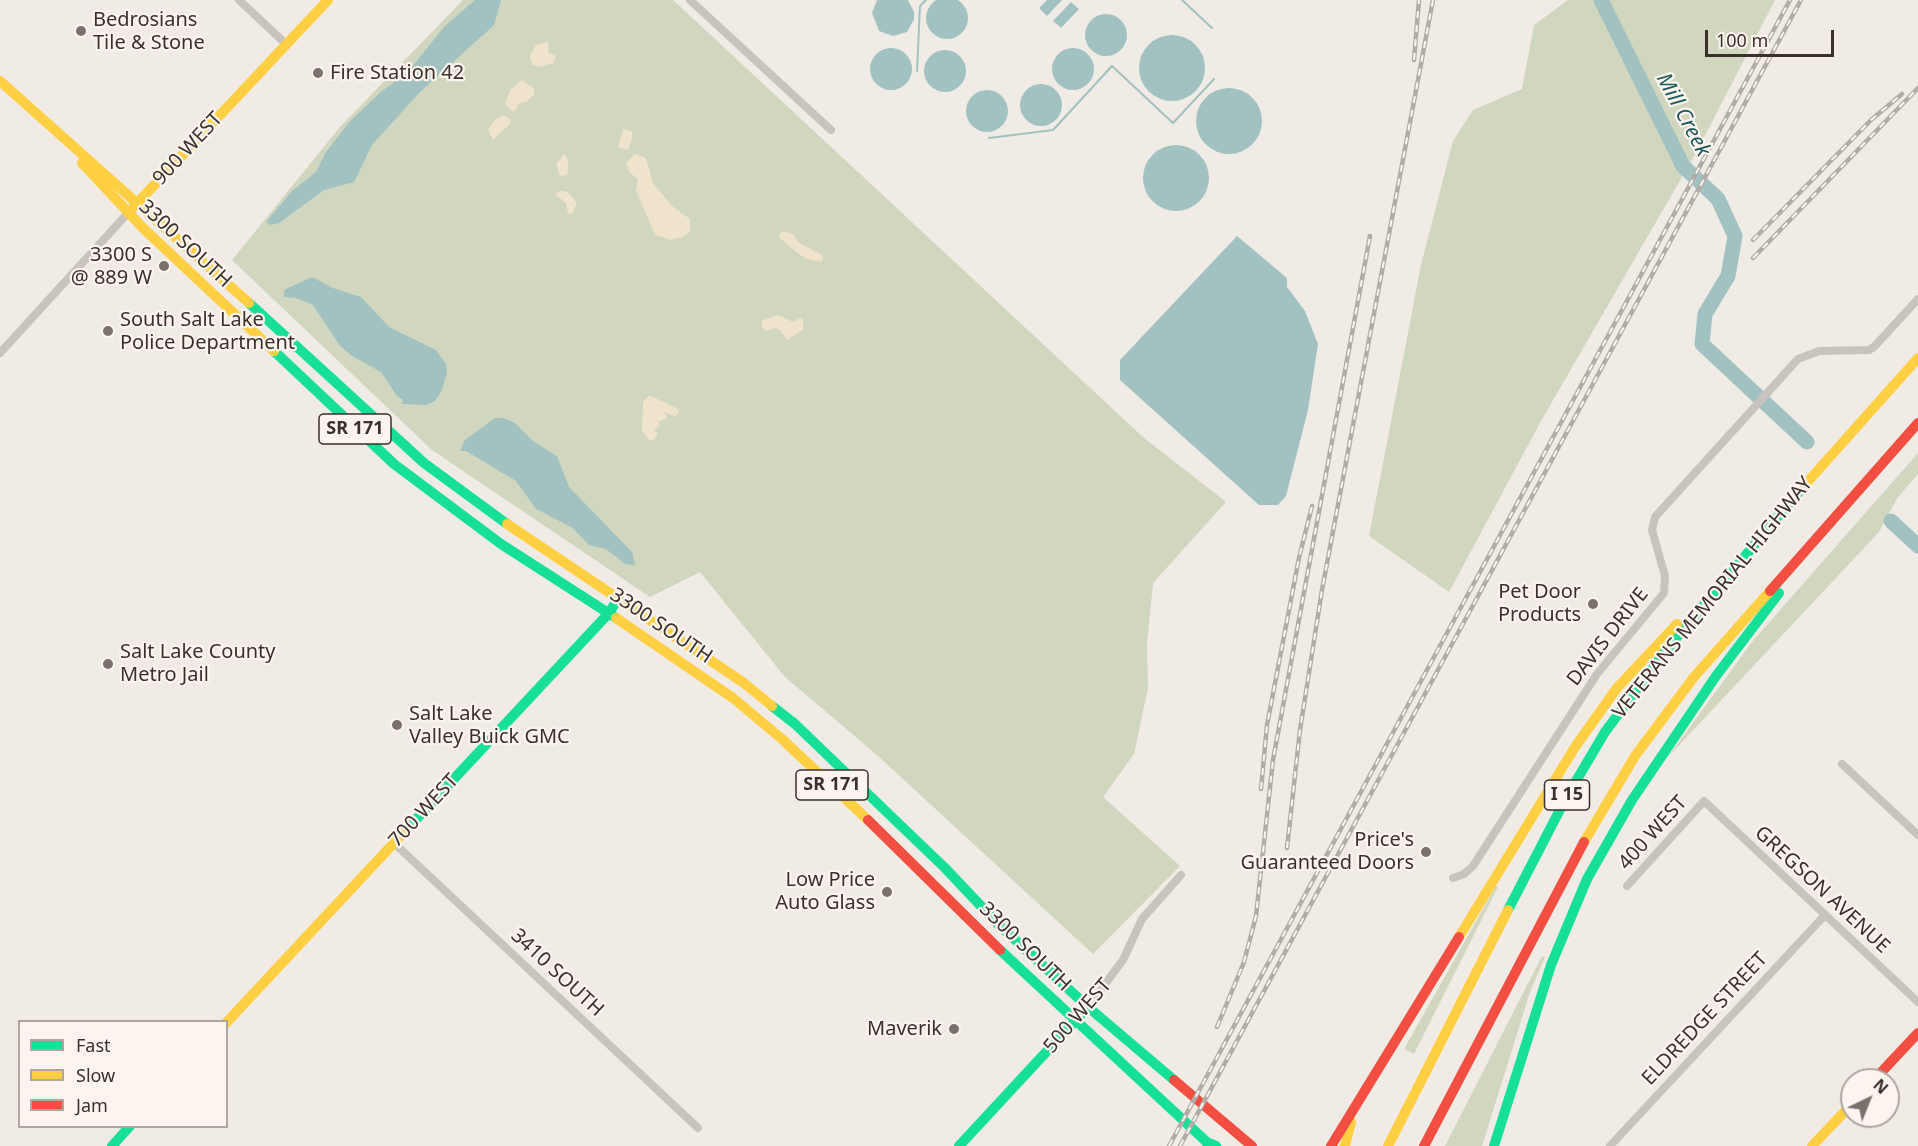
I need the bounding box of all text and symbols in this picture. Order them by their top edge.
place label: Bedrosians Tile & Stone [93,8,205,55]
scale bar [1708,18,1837,56]
marker: Bedrosians Tile & Stone [74,24,88,38]
text: 100 m [1716,28,1768,52]
place label: Fire Station 42 [330,61,464,85]
marker: Fire Station 42 [311,66,325,80]
water label: Mill Creek [1651,69,1715,161]
street label: 900 WEST [148,107,228,191]
street label: 3300 SOUTH [134,195,236,293]
place label: 3300 S @ 889 W [71,243,152,290]
marker: 3300 S @ 889 W [157,259,171,273]
place label: South Salt Lake Police Department [120,308,295,355]
marker: South Salt Lake Police Department [101,324,115,338]
road number: SR 171 [319,414,391,444]
street label: VETERANS MEMORIAL HIGHWAY [1608,472,1818,724]
place label: Pet Door Products [1498,580,1581,627]
street label: 3300 SOUTH [605,583,717,669]
street label: DAVIS DRIVE [1562,583,1654,691]
marker: Pet Door Products [1586,597,1600,611]
place label: Salt Lake County Metro Jail [120,640,276,687]
marker: Salt Lake County Metro Jail [101,657,115,671]
place label: Salt Lake Valley Buick GMC [409,702,570,749]
marker: Salt Lake Valley Buick GMC [390,718,404,732]
street label: 700 WEST [384,769,464,853]
road number: SR 171 [796,770,868,800]
road number: I 15 [1544,780,1590,810]
street label: 400 WEST [1614,791,1692,875]
street label: GREGSON AVENUE [1750,821,1894,959]
place label: Price's Guaranteed Doors [1241,828,1414,875]
marker: Price's Guaranteed Doors [1419,845,1433,859]
place label: Low Price Auto Glass [775,868,875,915]
marker: Low Price Auto Glass [880,885,894,899]
street label: 3300 SOUTH [974,897,1076,997]
street label: 3410 SOUTH [506,924,608,1022]
street label: ELDREDGE STREET [1637,948,1773,1090]
street label: 500 WEST [1039,974,1117,1058]
place label: Maverik [867,1017,942,1041]
legend [18,1020,228,1128]
marker: Maverik [947,1022,961,1036]
text: Fast [76,1033,111,1057]
text: Slow [76,1063,115,1087]
north arrow [1840,1068,1900,1128]
text: N [1869,1074,1893,1099]
text: Jam [76,1093,108,1117]

